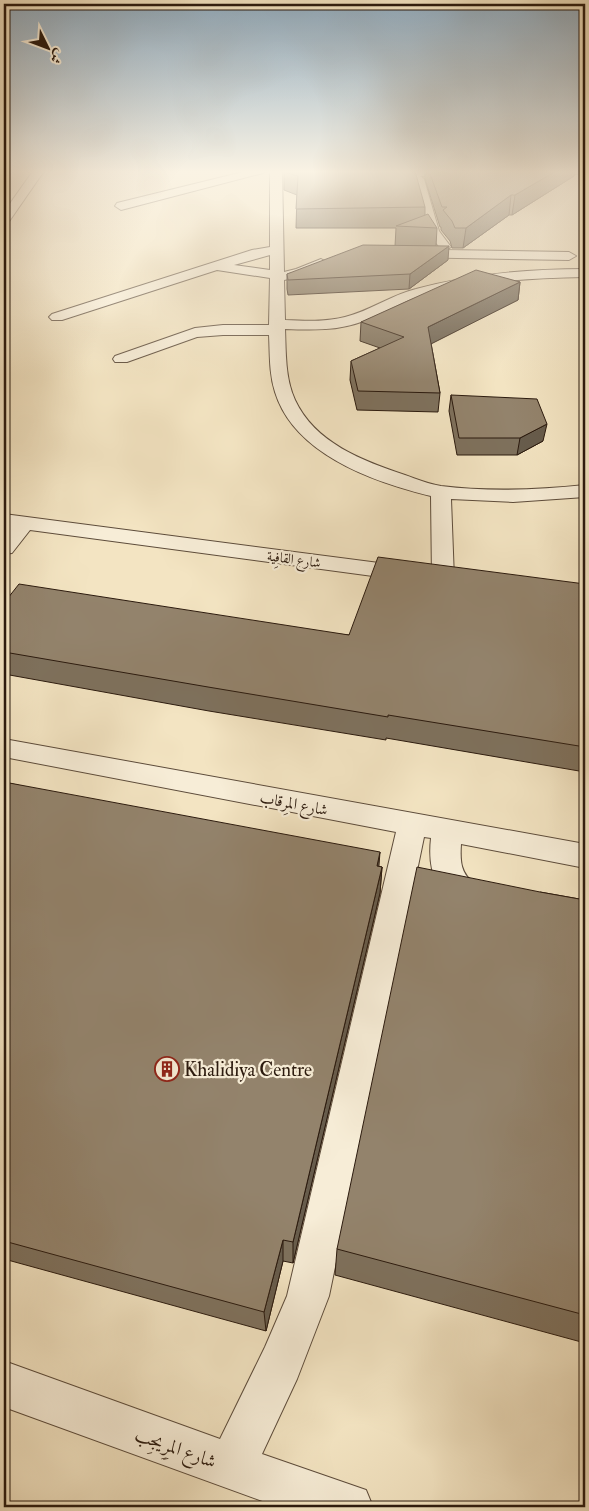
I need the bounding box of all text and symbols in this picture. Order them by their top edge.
north arrow [22,22,72,72]
text: ش [46,46,68,67]
street label: شارع القافِية [266,547,322,575]
street label: شارع المِرقاب [257,788,330,823]
building icon: Khalidiya Centre [154,1056,180,1082]
place label: Khalidiya Centre [184,1058,312,1082]
street label: شارع المِرِيجِب [130,1422,220,1477]

